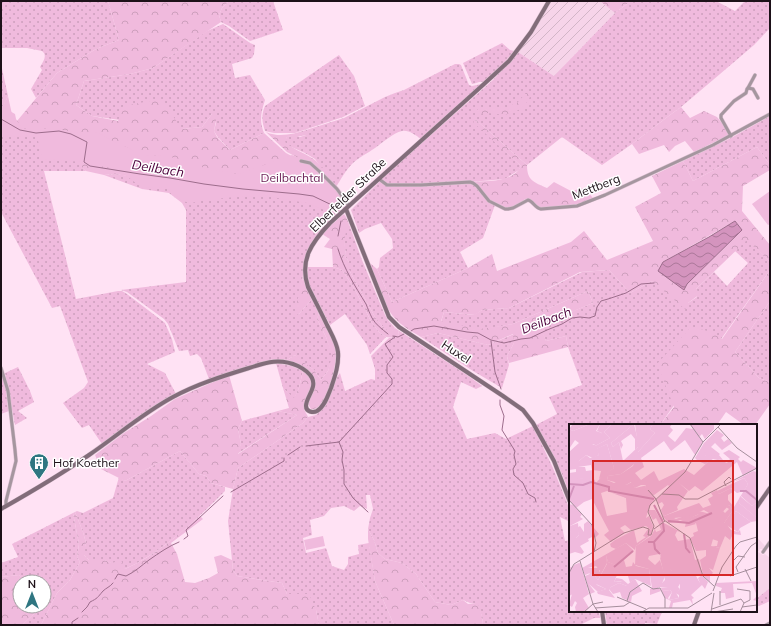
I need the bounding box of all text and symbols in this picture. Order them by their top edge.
street label: Elberfelder Straße [306,154,389,235]
water label: Deilbach [131,156,185,180]
park label: Deilbachtal [261,170,323,185]
street label: Mettberg [570,171,622,203]
water label: Deilbach [519,303,573,337]
street label: Huxel [439,337,474,367]
inset map [569,424,757,612]
building icon: Hof Koether [28,452,50,480]
place label: Hof Koether [53,455,120,470]
north arrow [12,574,52,614]
text: N [28,577,36,591]

